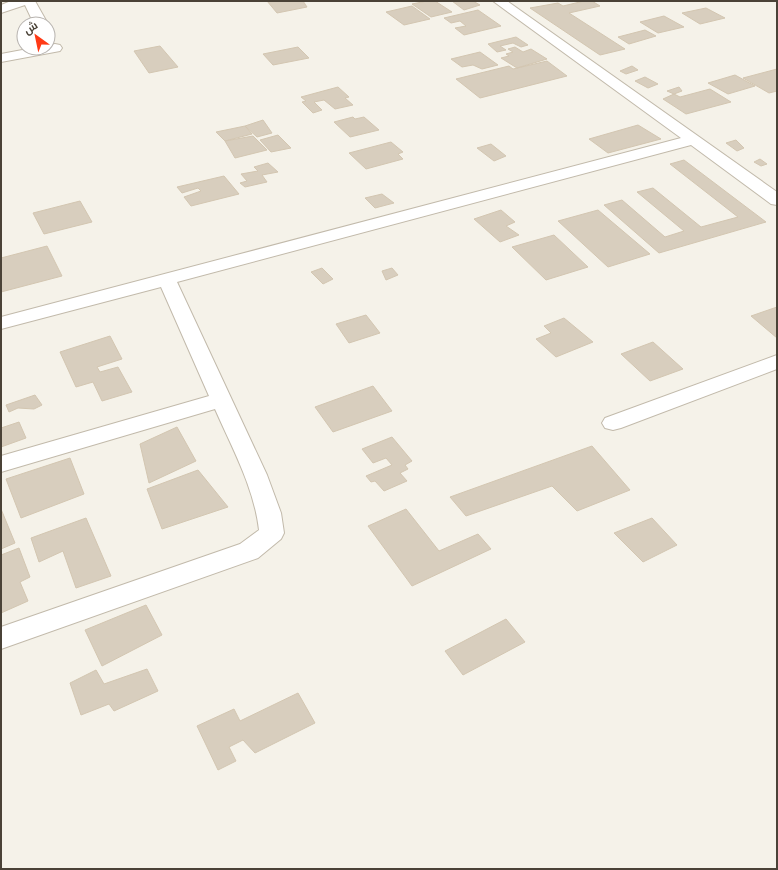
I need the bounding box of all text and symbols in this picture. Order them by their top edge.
north arrow [16,16,56,56]
text: ش [21,18,40,37]

